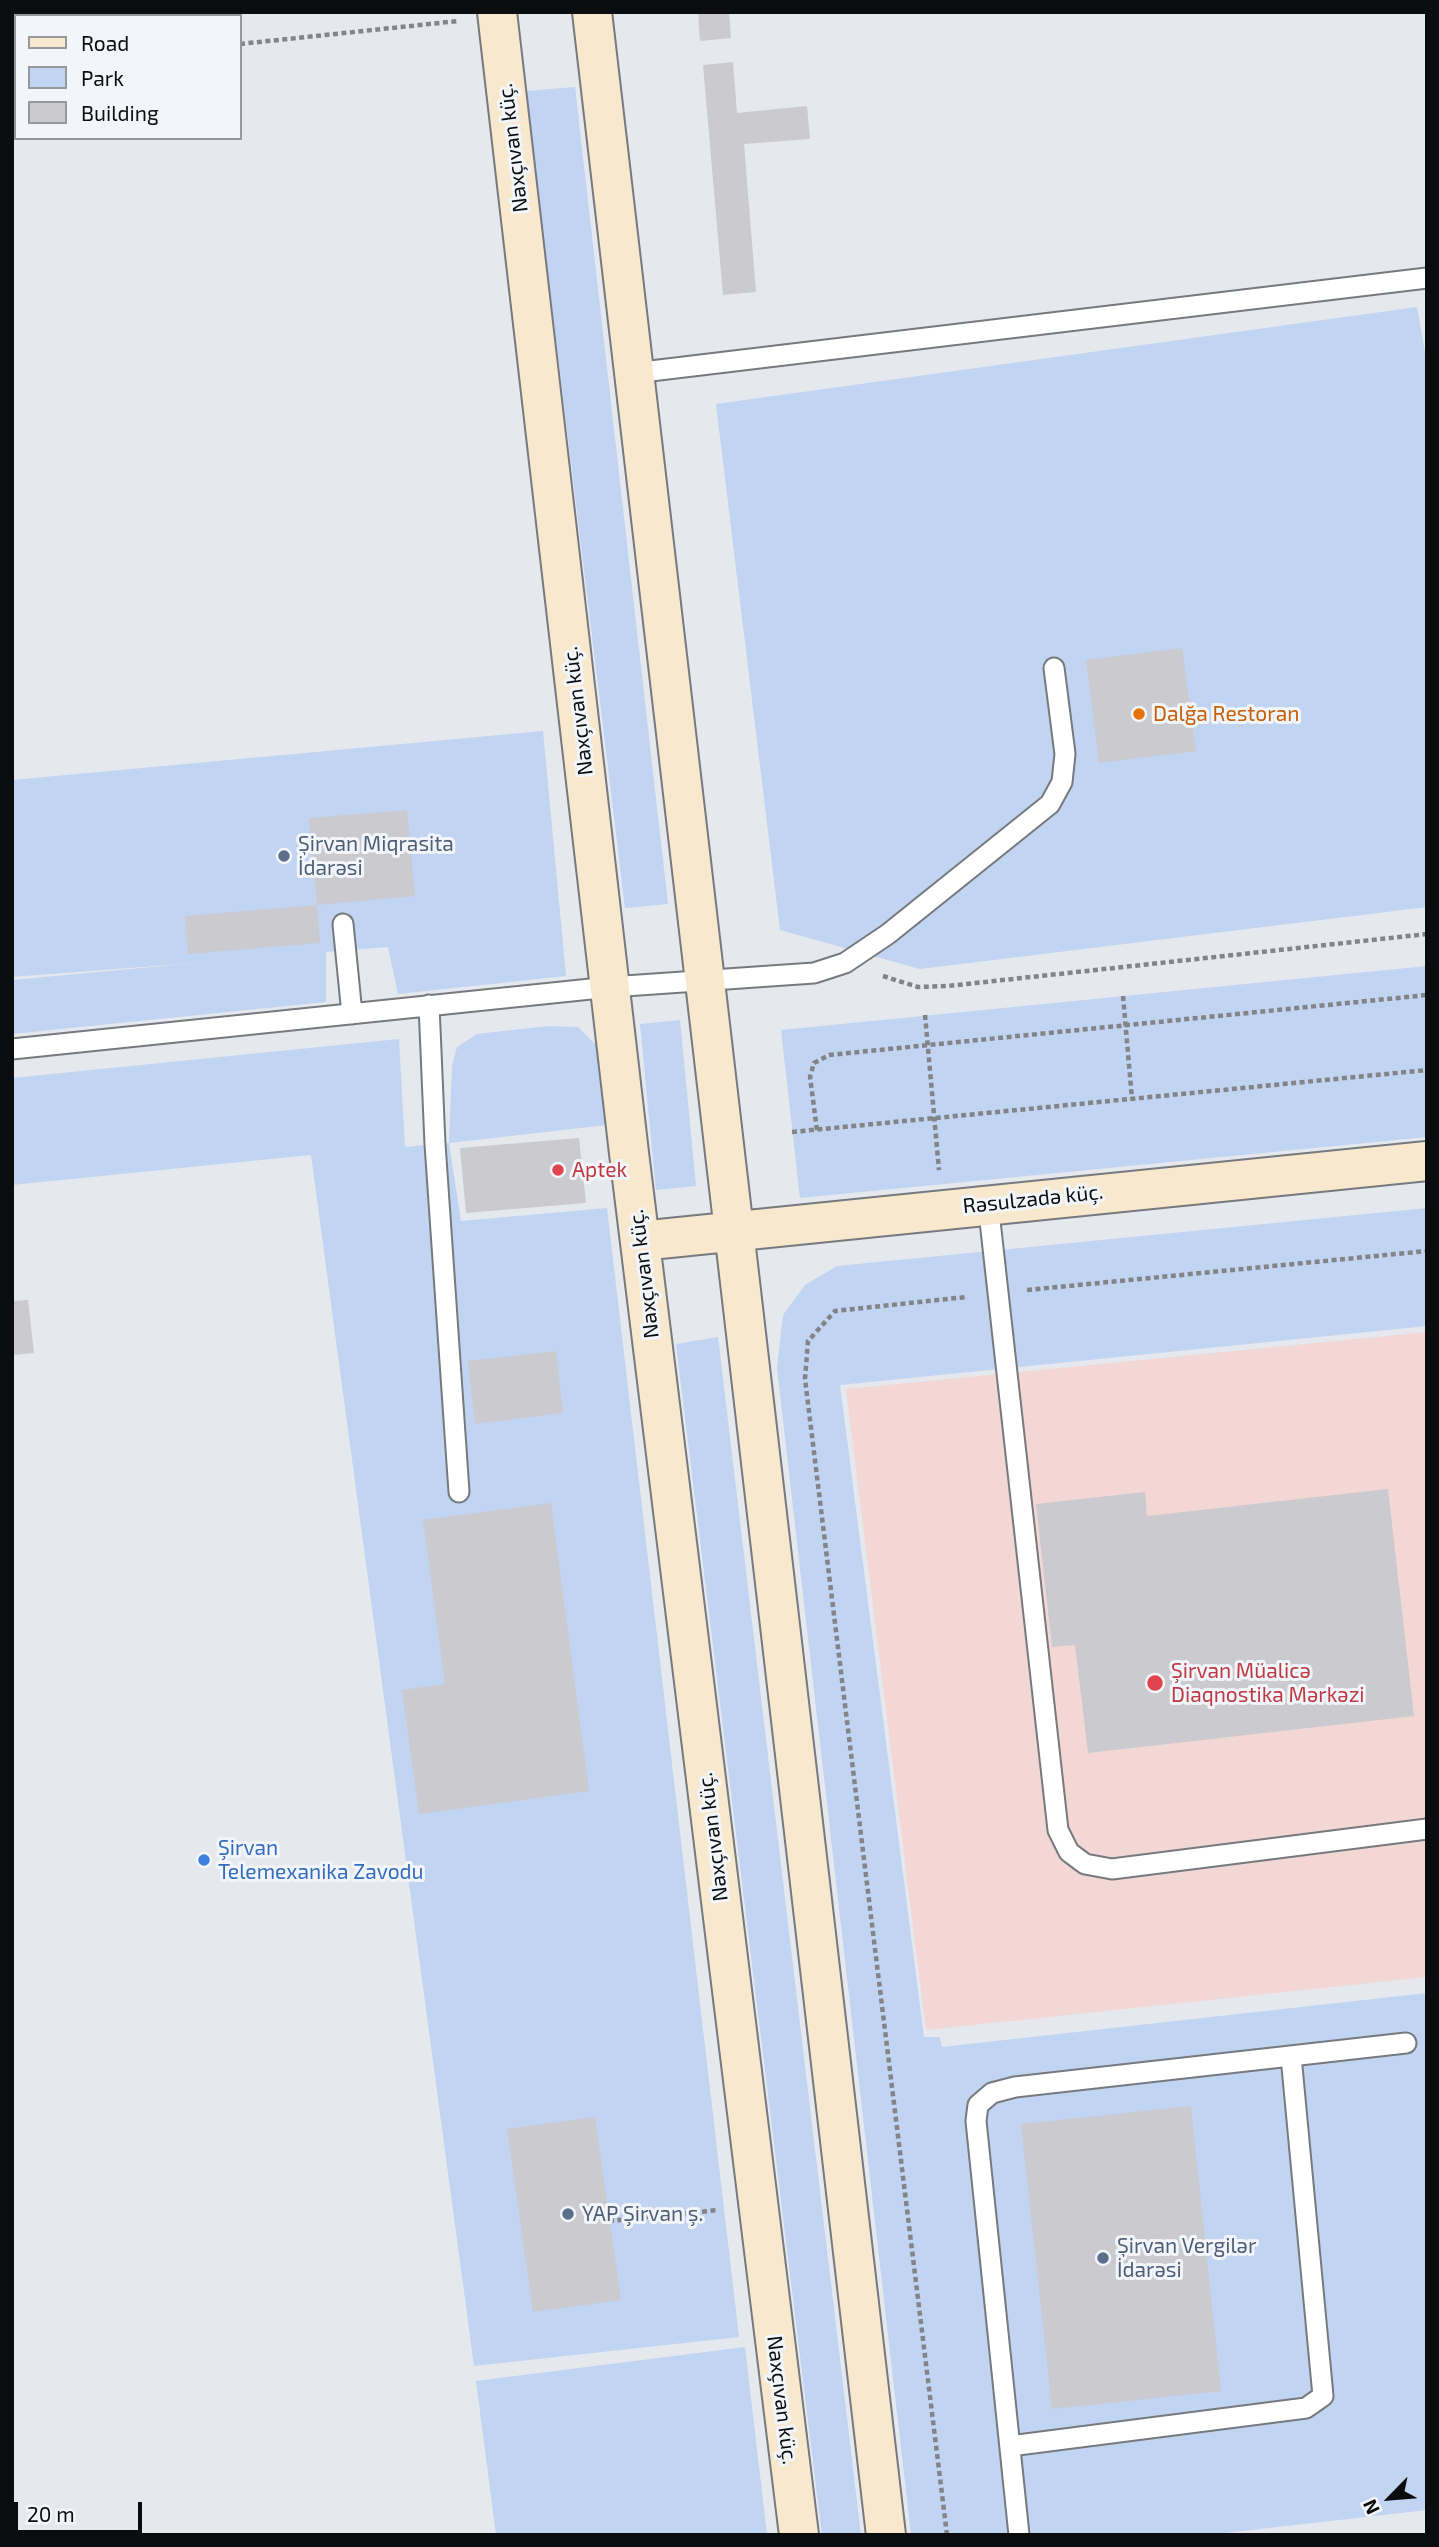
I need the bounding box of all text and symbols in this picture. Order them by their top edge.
legend [14,14,242,140]
text: Road [81,30,129,55]
text: Park [81,65,124,90]
street label: Naxçıvan küç. [493,82,533,214]
text: Building [81,100,159,125]
street label: Naxçıvan küç. [558,645,598,777]
place label: Dalğa Restoran [1153,701,1299,727]
marker: Dalğa Restoran [1131,706,1147,722]
place label: Şirvan Miqrasita İdarəsi [298,831,454,881]
marker: Şirvan Miqrasita İdarəsi [276,848,292,864]
place label: Aptek [572,1157,627,1183]
marker: Aptek [550,1162,566,1178]
street label: Rəsulzadə küç. [962,1179,1104,1219]
street label: Naxçıvan küç. [624,1208,664,1340]
place label: Şirvan Müalicə Diaqnostika Mərkəzi [1171,1658,1365,1708]
marker: Şirvan Müalicə Diaqnostika Mərkəzi [1145,1673,1165,1693]
street label: Naxçıvan küç. [693,1771,733,1903]
place label: Şirvan Telemexanika Zavodu [218,1835,424,1885]
marker: Şirvan Telemexanika Zavodu [196,1852,212,1868]
place label: YAP Şirvan ş. [582,2201,703,2227]
marker: YAP Şirvan ş. [560,2206,576,2222]
place label: Şirvan Vergilər İdarəsi [1117,2233,1256,2283]
marker: Şirvan Vergilər İdarəsi [1095,2250,1111,2266]
street label: Naxçıvan küç. [762,2334,802,2466]
north arrow [1355,2463,1425,2533]
scale bar [18,2488,145,2532]
text: N [1357,2496,1384,2518]
text: 20 m [27,2501,75,2526]

